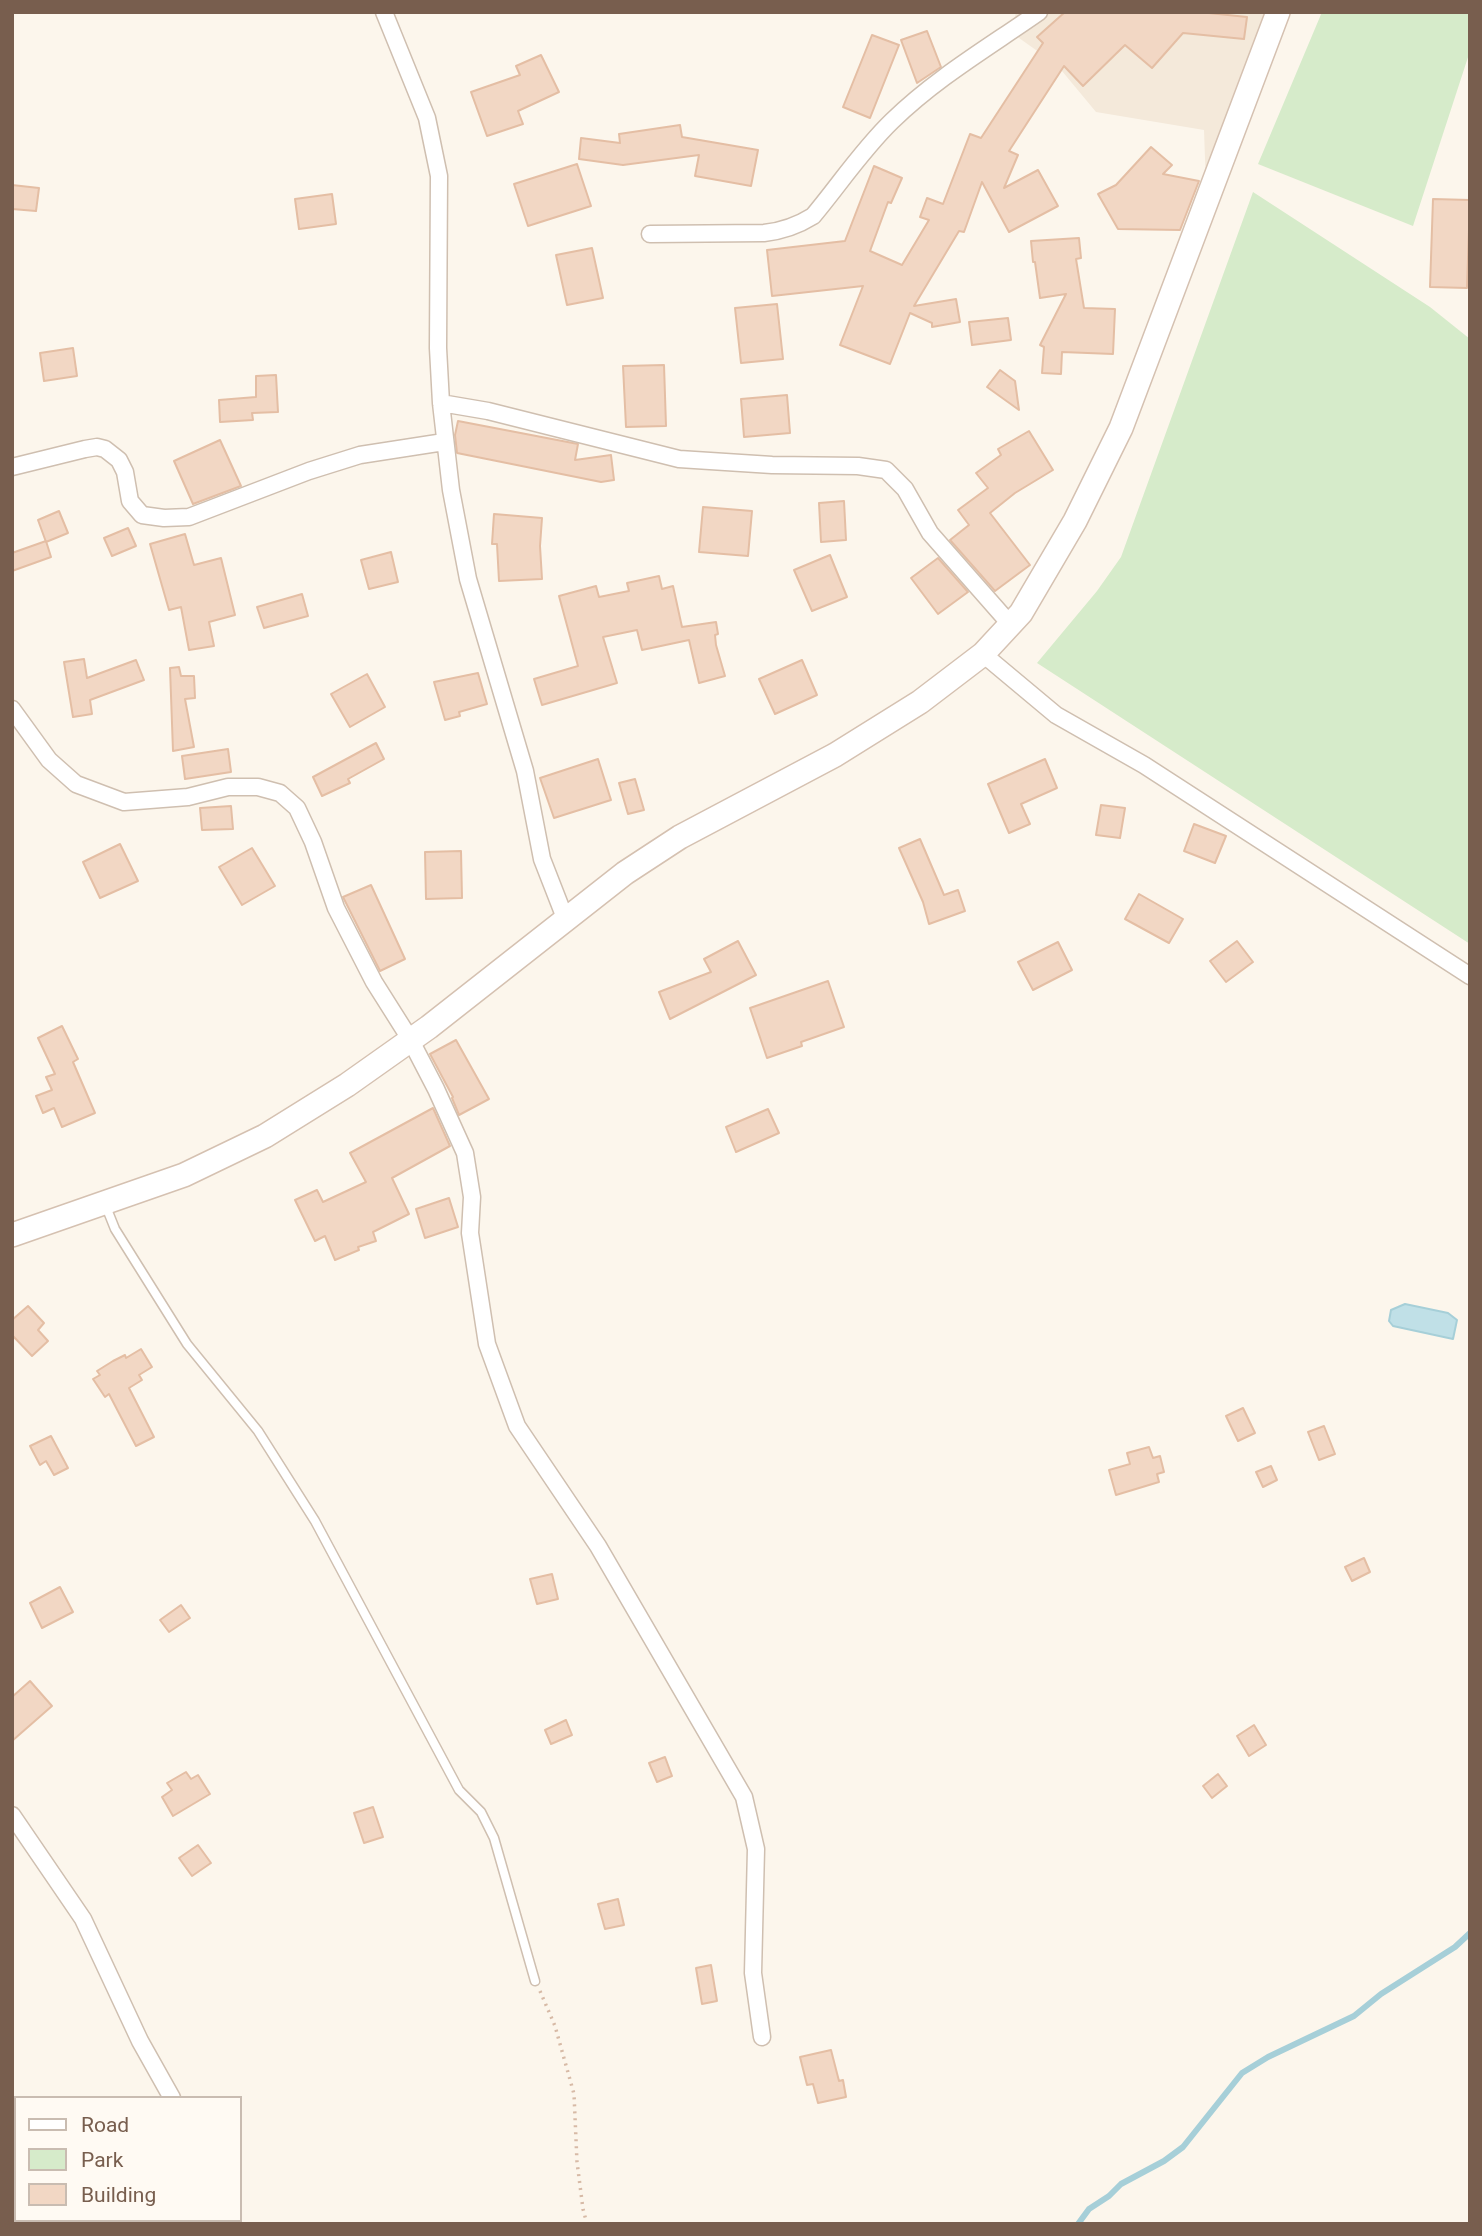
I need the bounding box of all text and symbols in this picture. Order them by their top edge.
legend [14,2096,242,2222]
text: Road [81,2113,129,2137]
text: Park [81,2148,123,2172]
text: Building [81,2183,156,2207]

